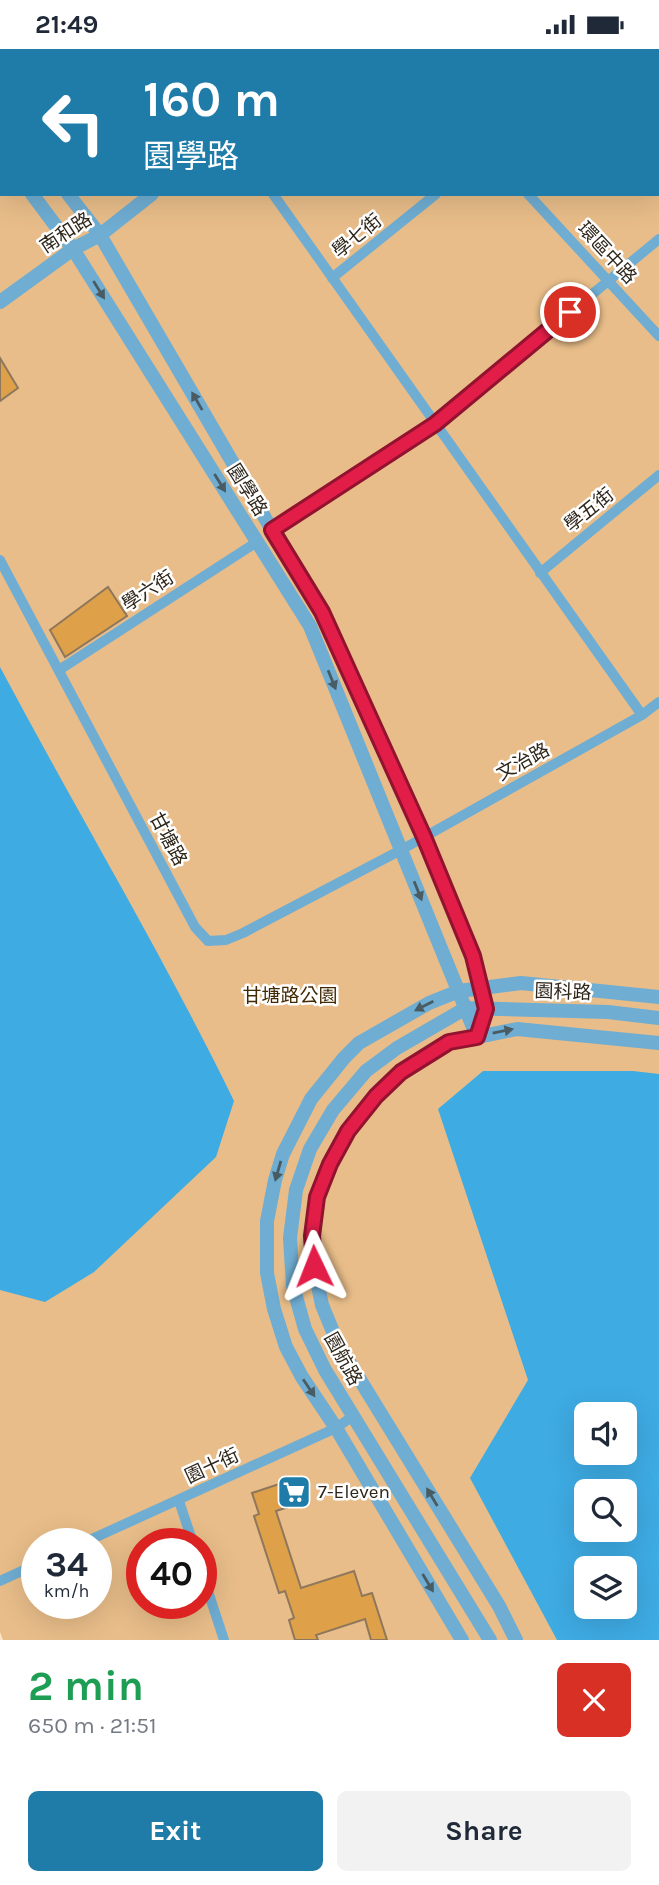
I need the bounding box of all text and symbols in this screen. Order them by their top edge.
text: 21:49 [35,9,98,40]
text: 160 m [143,71,280,128]
icon: left [28,77,119,168]
text: 園學路 [143,138,239,175]
street label: 南和路 [36,208,96,258]
street label: 學七街 [328,210,386,262]
street label: 環區中路 [573,218,641,288]
one-way arrow [92,281,105,300]
pin [540,282,600,342]
icon: arrive [551,293,589,331]
one-way arrow [190,391,203,410]
street label: 園學路 [223,460,271,520]
one-way arrow [213,473,226,492]
street label: 學五街 [560,484,618,536]
street label: 學六街 [118,566,178,616]
one-way arrow [326,670,337,691]
street label: 文治路 [493,739,553,785]
street label: 甘塘路 [145,809,191,869]
one-way arrow [413,880,424,901]
street label: 園科路 [534,980,592,1004]
park label: 甘塘路公園 [242,985,338,1007]
one-way arrow [414,1001,434,1012]
one-way arrow [492,1026,514,1037]
one-way arrow [273,1161,283,1182]
position arrow [277,1229,351,1303]
street label: 園航路 [320,1329,366,1389]
one-way arrow [303,1379,316,1398]
map controls [574,1402,637,1619]
button: sound [574,1402,637,1465]
street label: 園十街 [182,1444,242,1488]
supermarket icon: 7-Eleven [275,1473,313,1511]
button: search [574,1479,637,1542]
place label: 7-Eleven [318,1481,390,1503]
one-way arrow [426,1487,439,1506]
speed limit sign: 40 [126,1528,217,1619]
text: 34 [45,1544,88,1585]
button: layers [574,1556,637,1619]
one-way arrow [421,1573,434,1592]
text: km/h [44,1580,89,1602]
text: 2 min [28,1661,144,1711]
button: close [557,1663,631,1737]
text: 650 m · 21:51 [28,1712,157,1739]
button: Exit [28,1791,323,1871]
button: Share [337,1791,631,1871]

